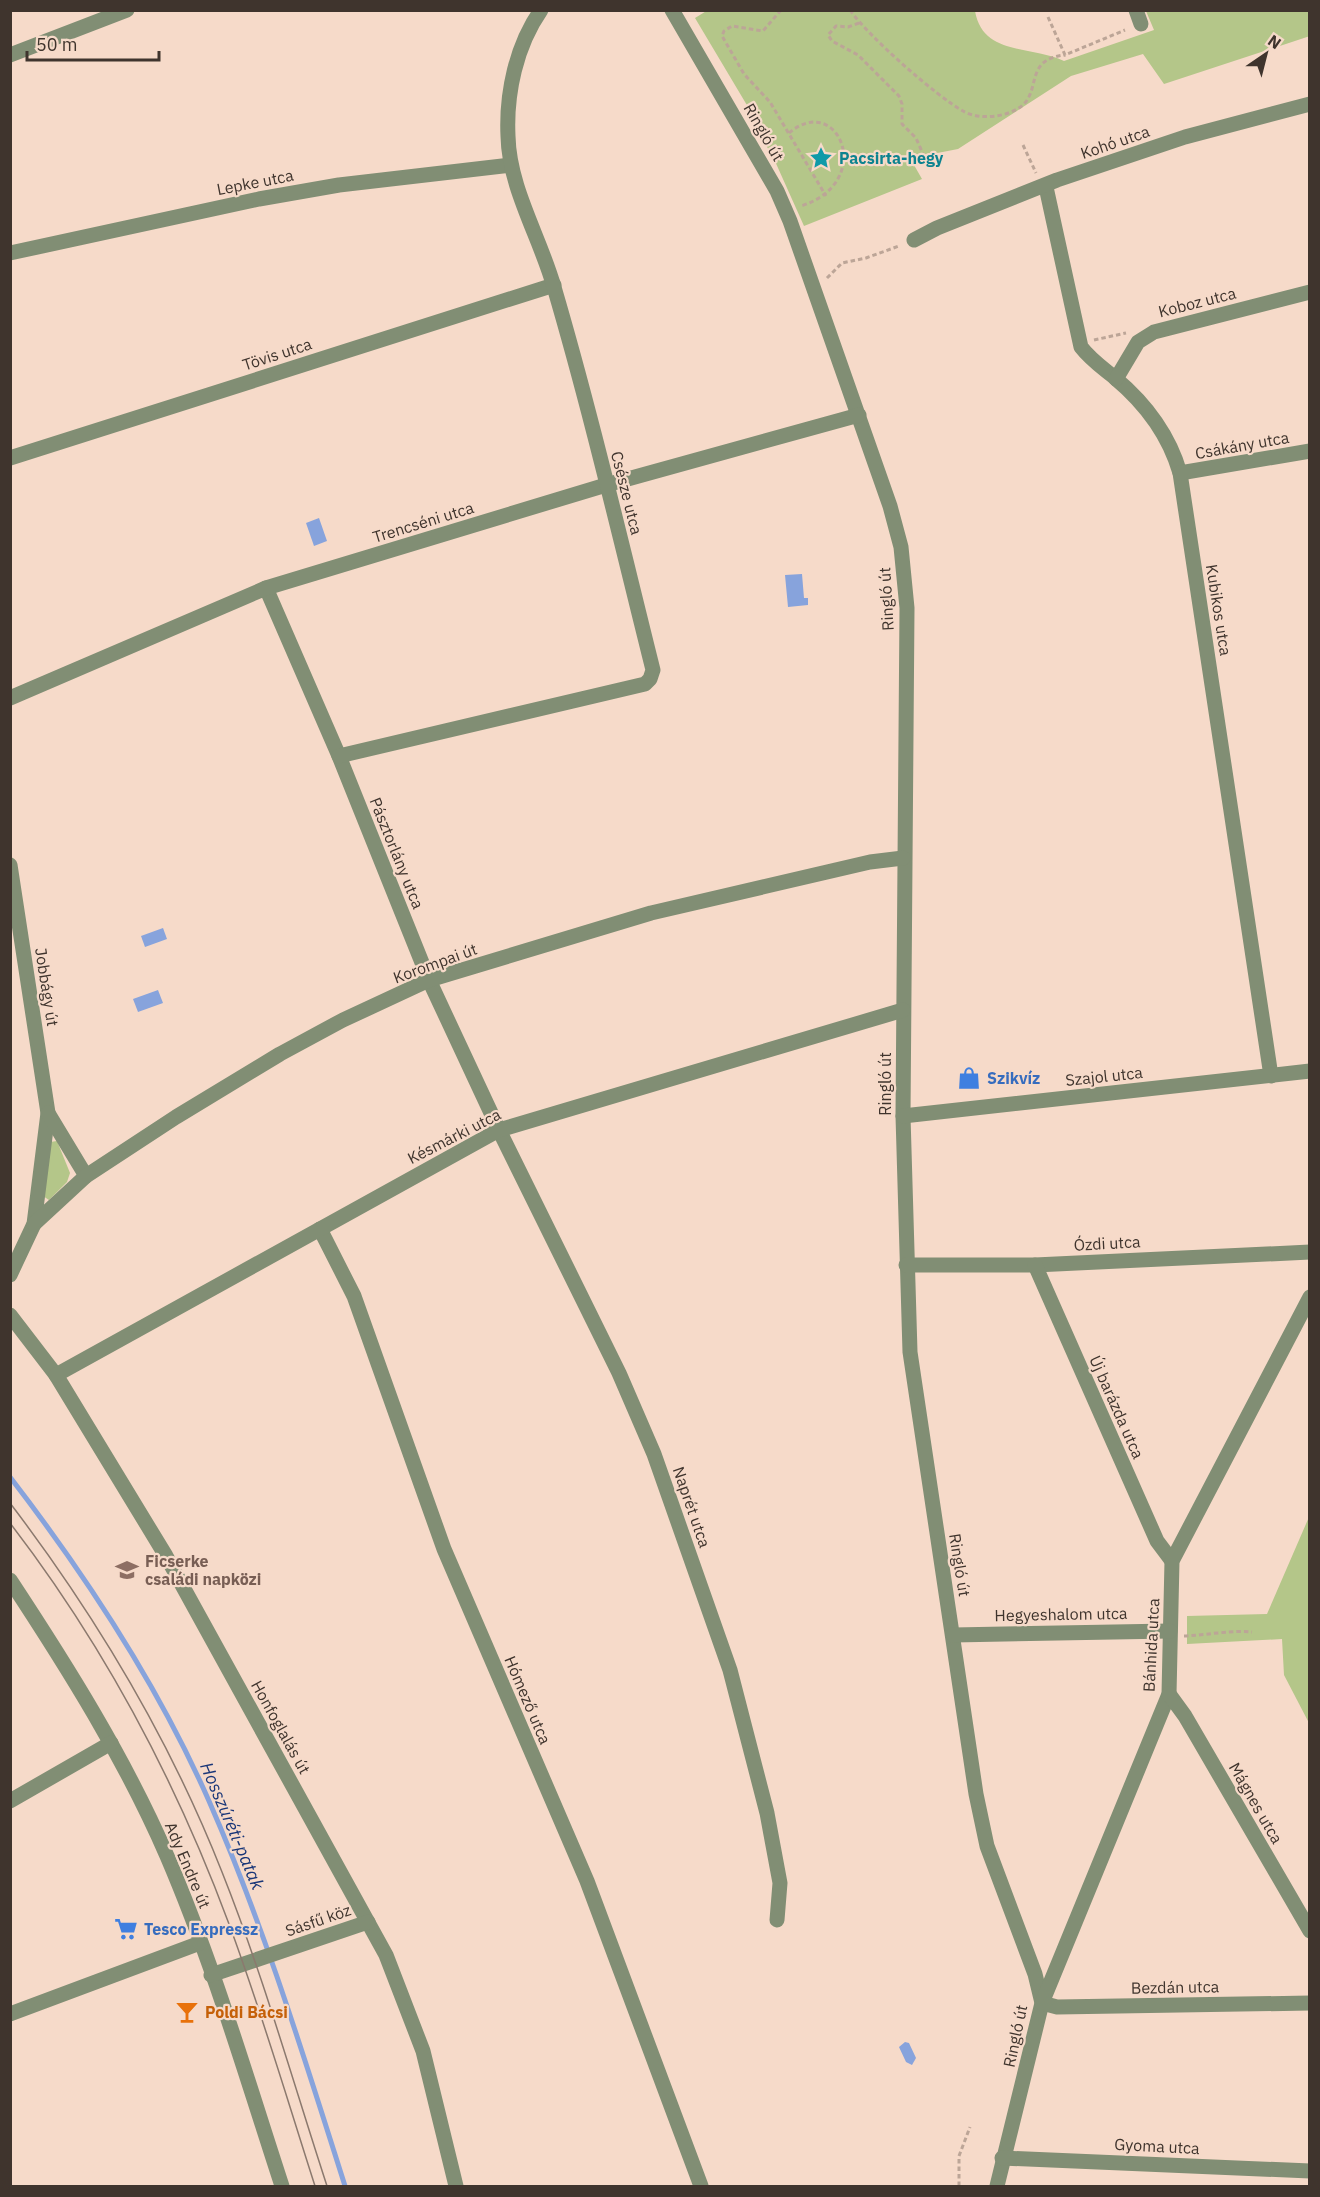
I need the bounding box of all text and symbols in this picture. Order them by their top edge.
scale bar [27,24,159,62]
north arrow [1236,24,1296,84]
text: N [1264,30,1285,53]
text: 50 m [36,33,78,56]
street label: Ringló út [739,99,789,165]
street label: Kohó utca [1078,121,1153,163]
place icon: Pacsirta-hegy [808,145,834,171]
place label: Pacsirta-hegy [839,148,944,168]
street label: Lepke utca [215,165,296,199]
street label: Koboz utca [1156,283,1238,321]
street label: Tövis utca [240,333,315,375]
street label: Csákány utca [1193,427,1291,463]
street label: Csésze utca [607,449,647,537]
street label: Trencséni utca [370,497,476,547]
street label: Kubikos utca [1202,563,1236,658]
street label: Ringló út [874,567,898,631]
street label: Pásztorlány utca [366,794,429,912]
street label: Korompai út [390,939,480,987]
street label: Jobbágy út [31,946,63,1028]
street label: Ringló út [875,1052,895,1116]
street label: Szajol utca [1064,1062,1144,1090]
shop icon: Szikvíz [956,1065,982,1091]
place label: Szikvíz [987,1068,1040,1088]
street label: Késmárki utca [404,1104,504,1168]
street label: Ózdi utca [1073,1230,1141,1255]
street label: Új barázda utca [1085,1352,1150,1462]
street label: Naprét utca [669,1464,715,1551]
street label: Ringló út [945,1532,975,1598]
place label: Ficserke családi napközi [145,1551,261,1589]
school or university icon: Ficserke családi napközi [114,1557,140,1583]
street label: Bánhida utca [1139,1597,1163,1692]
street label: Hegyeshalom utca [994,1603,1128,1625]
street label: Hómező utca [500,1653,556,1748]
street label: Honfoglalás út [247,1677,315,1777]
water label: Hosszúréti-patak [195,1759,270,1894]
street label: Mágnes utca [1225,1759,1288,1848]
street label: Ady Endre út [161,1819,215,1911]
street label: Sásfű köz [283,1899,353,1941]
supermarket icon: Tesco Expressz [113,1916,139,1942]
place label: Tesco Expressz [144,1919,258,1939]
street label: Bezdán utca [1131,1976,1220,1998]
bar icon: Poldi Bácsi [174,1999,200,2025]
place label: Poldi Bácsi [205,2002,288,2022]
street label: Ringló út [999,2003,1031,2069]
street label: Gyoma utca [1114,2134,1201,2158]

